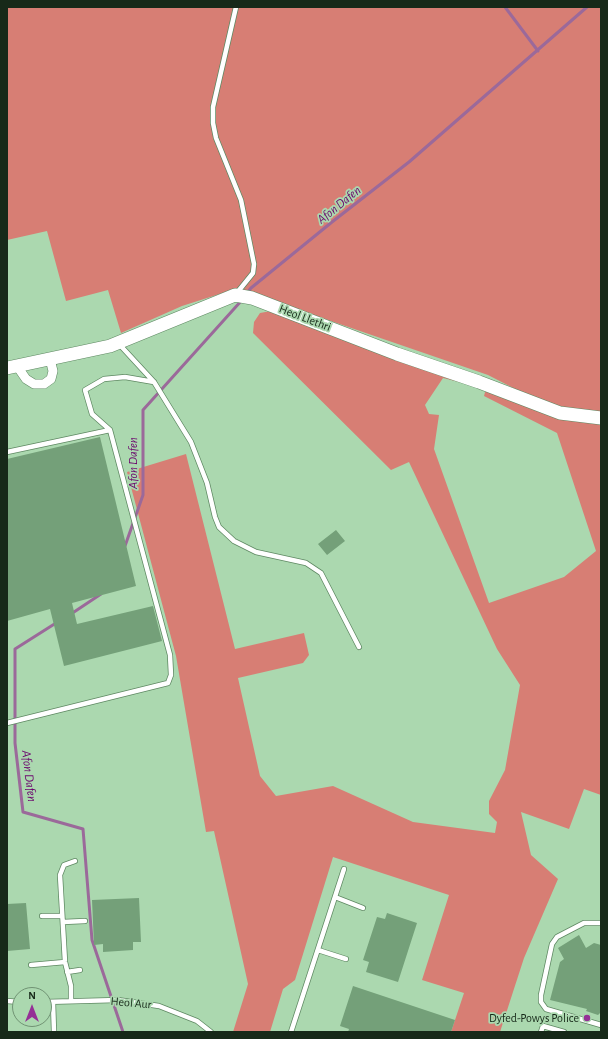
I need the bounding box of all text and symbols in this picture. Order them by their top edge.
water label: Afon Dafen [314,183,364,227]
street label: Heol Llethri [277,302,333,334]
water label: Afon Dafen [125,437,141,489]
water label: Afon Dafen [18,749,40,803]
north arrow [12,987,52,1027]
text: N [28,990,36,1001]
street label: Heol Aur [110,994,152,1012]
place label: Dyfed-Powys Police [489,1011,579,1025]
marker: Dyfed-Powys Police [582,1013,592,1023]

